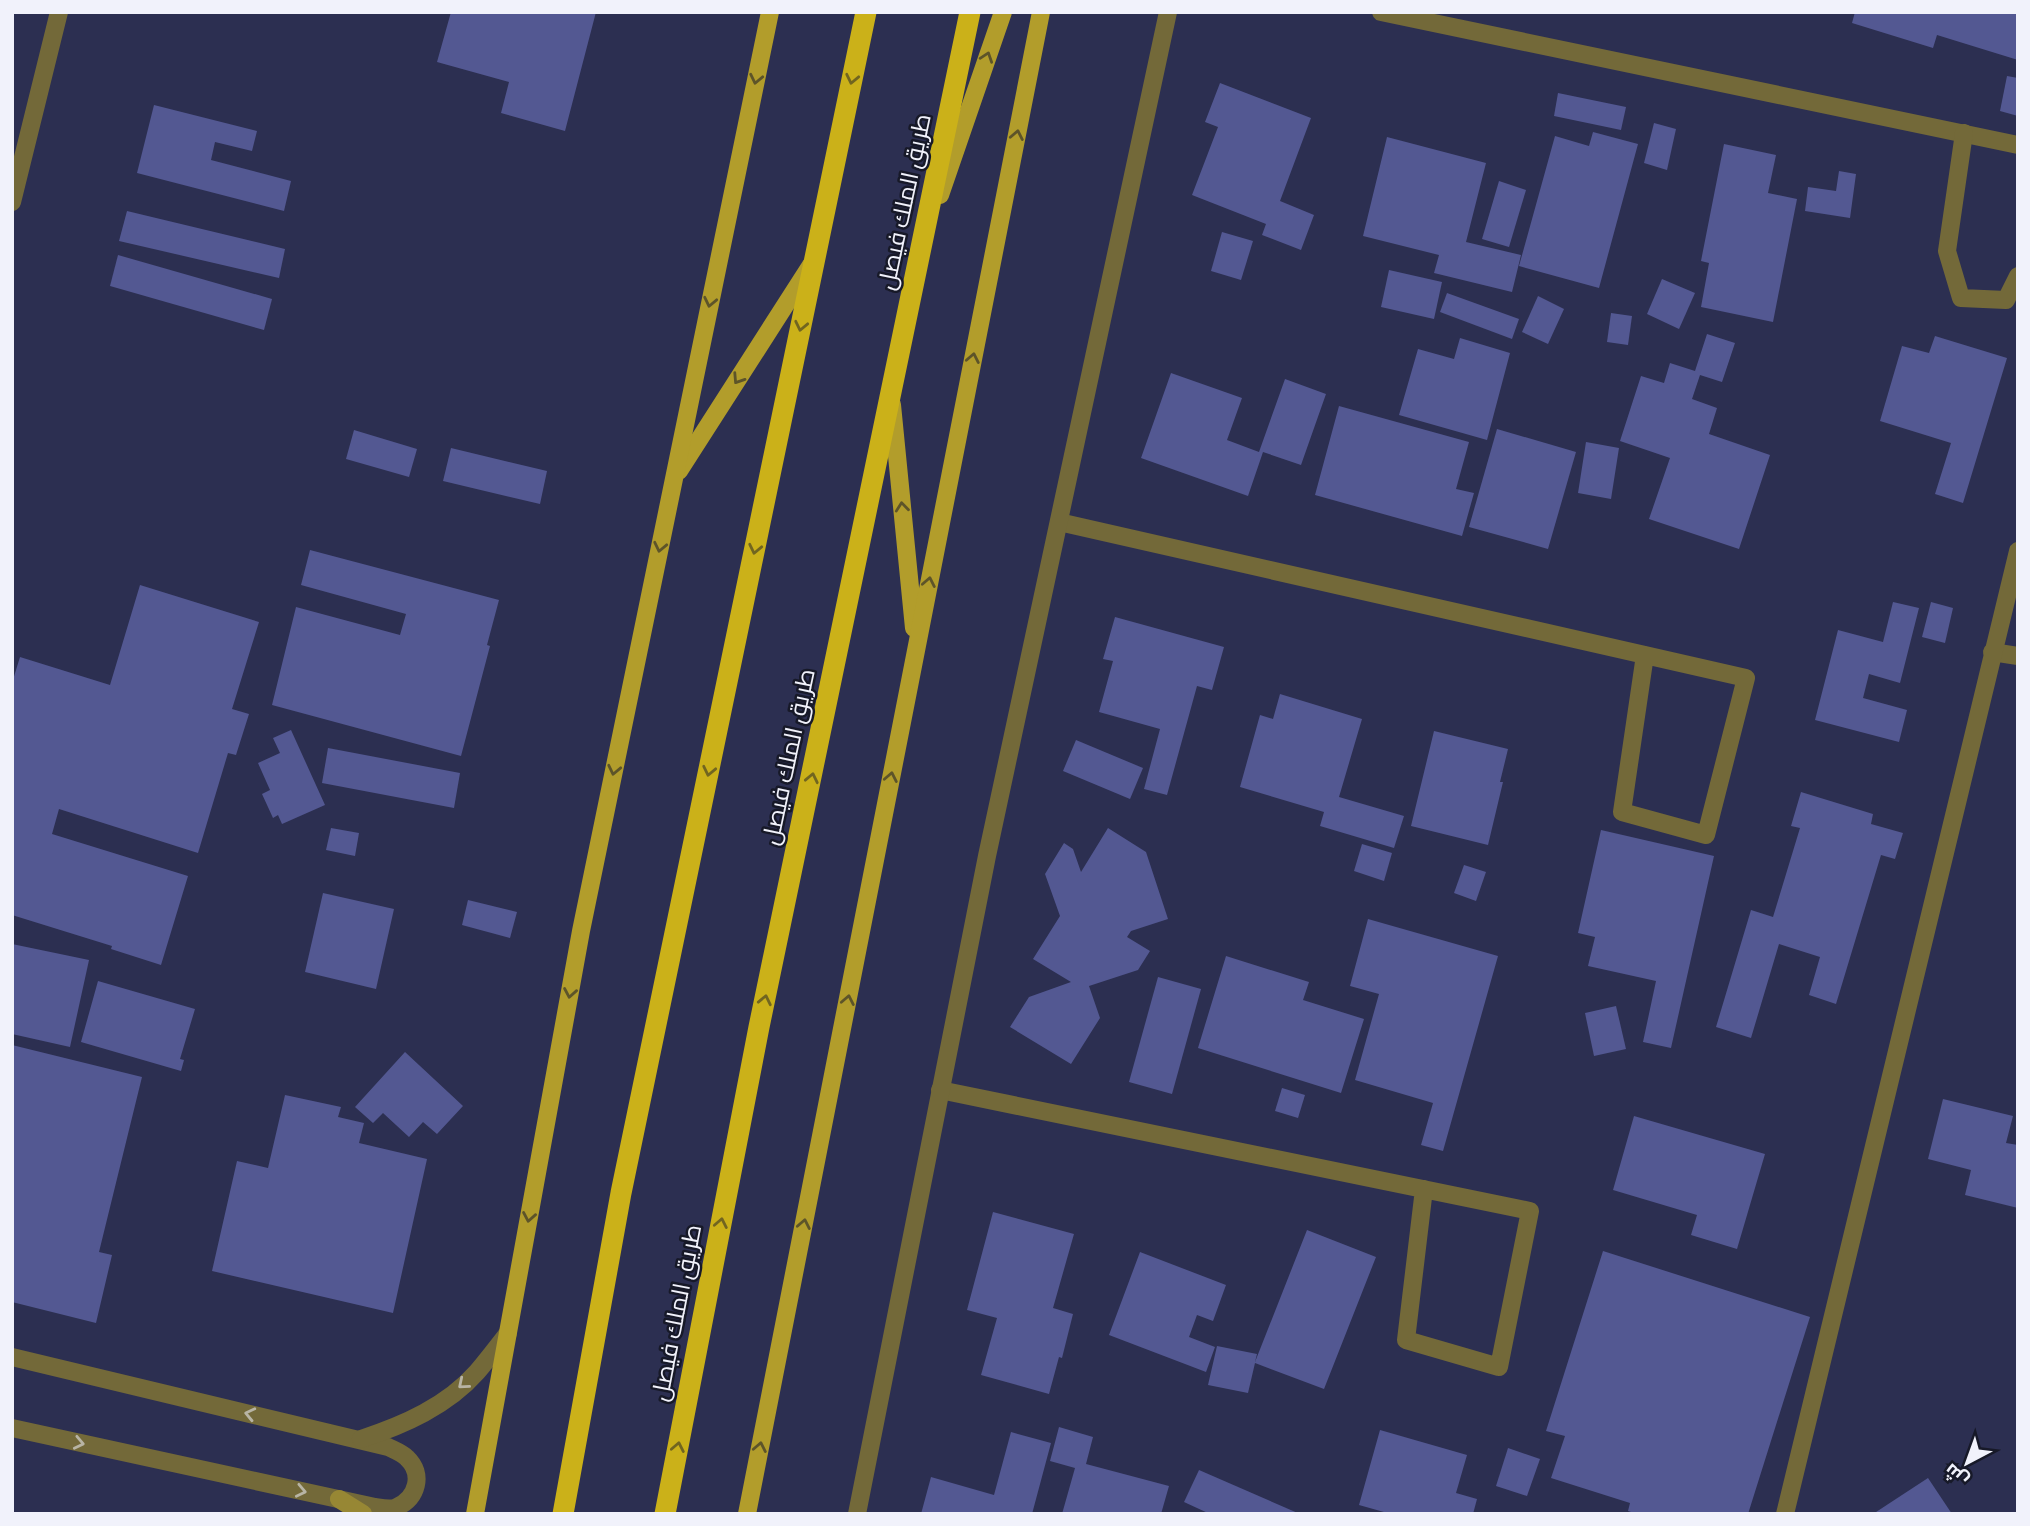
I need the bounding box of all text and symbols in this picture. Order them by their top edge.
one-way arrow [979,52,993,64]
one-way arrow [750,73,765,85]
one-way arrow [846,73,861,85]
street label: طريق الملك فيصل [869,111,941,293]
one-way arrow [1008,129,1023,141]
one-way arrow [704,296,719,308]
one-way arrow [794,320,809,332]
one-way arrow [965,352,980,364]
one-way arrow [733,372,746,385]
one-way arrow [895,502,910,513]
one-way arrow [653,541,668,553]
one-way arrow [748,543,763,555]
one-way arrow [921,576,936,588]
street label: طريق الملك فيصل [753,666,825,848]
one-way arrow [608,764,623,776]
one-way arrow [702,765,717,777]
one-way arrow [883,771,898,783]
one-way arrow [803,772,818,784]
one-way arrow [563,987,578,999]
one-way arrow [757,994,772,1006]
one-way arrow [839,994,854,1006]
one-way arrow [522,1211,537,1223]
one-way arrow [713,1217,728,1229]
one-way arrow [796,1218,811,1230]
street label: طريق الملك فيصل [643,1222,711,1404]
one-way arrow [458,1376,471,1388]
one-way arrow [244,1408,256,1422]
north arrow [1932,1428,2002,1498]
one-way arrow [73,1435,85,1449]
one-way arrow [669,1441,684,1453]
one-way arrow [752,1441,767,1453]
text: ش [1939,1457,1975,1493]
one-way arrow [295,1483,307,1498]

